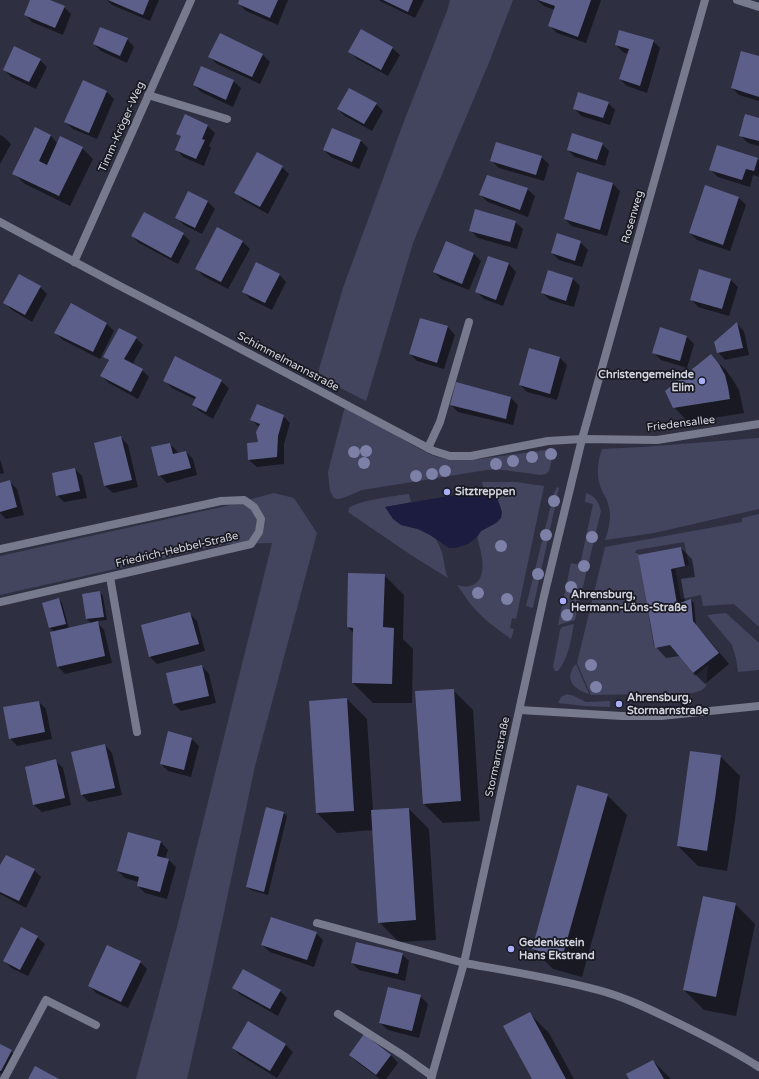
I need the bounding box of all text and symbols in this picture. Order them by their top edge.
street label: Timm-Kröger-Weg [96,80,148,174]
street label: Rosenweg [619,189,647,245]
street label: Schimmelmannstraße [235,329,341,395]
place label: Christengemeinde Elim [598,368,694,394]
marker: Christengemeinde Elim [697,376,707,386]
street label: Friedensallee [646,413,716,435]
place label: Sitztreppen [455,485,515,499]
marker: Sitztreppen [442,487,452,497]
street label: Friedrich-Hebbel-Straße [114,529,240,571]
place label: Ahrensburg, Hermann-Löns-Straße [571,588,687,614]
marker: Ahrensburg, Hermann-Löns-Straße [558,596,568,606]
place label: Ahrensburg, Stormarnstraße [627,691,708,717]
marker: Ahrensburg, Stormarnstraße [614,699,624,709]
street label: Stormarnstraße [483,716,513,798]
place label: Gedenkstein Hans Ekstrand [519,936,595,962]
marker: Gedenkstein Hans Ekstrand [506,944,516,954]

